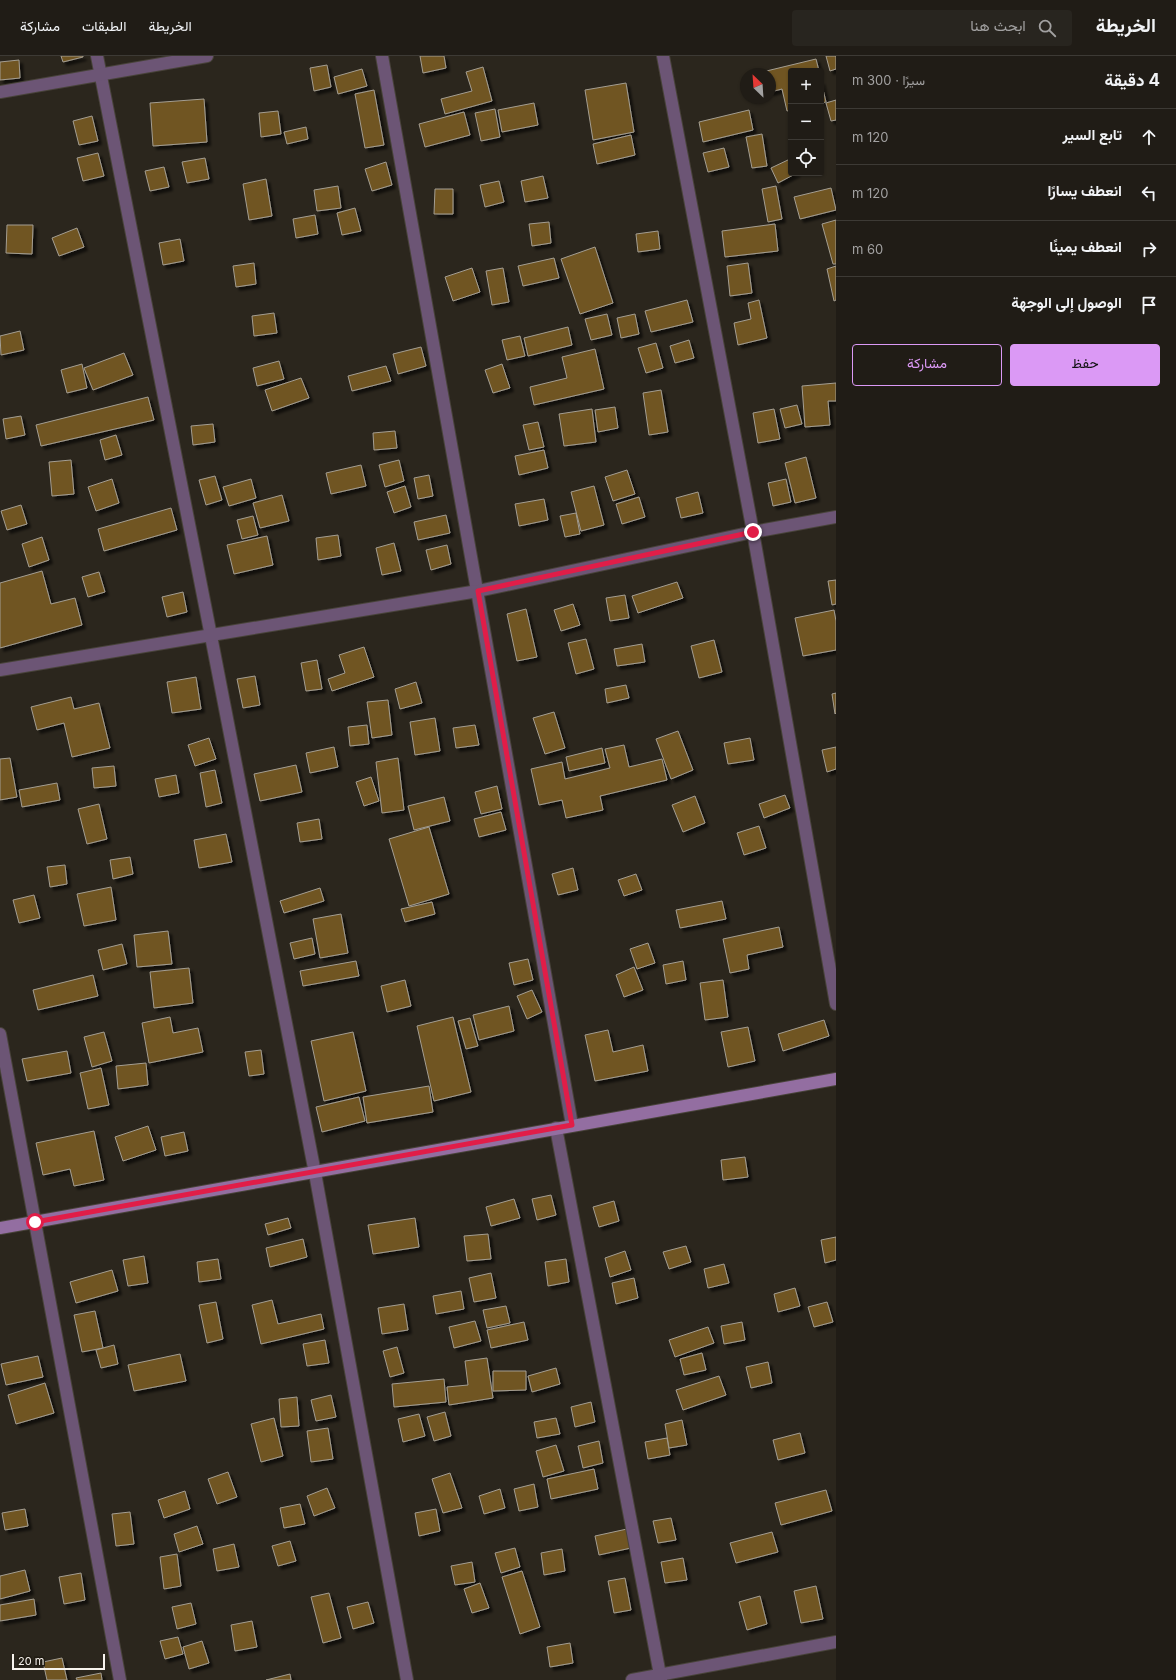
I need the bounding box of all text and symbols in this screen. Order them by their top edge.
search box [792,10,1072,46]
text: الخريطة [1096,14,1156,37]
text: ابحث هنا [970,16,1026,35]
text: مشاركة [20,17,60,34]
text: الطبقات [82,17,126,34]
text: الخريطة [148,17,192,34]
icon: search [1036,17,1058,39]
north arrow [740,68,776,104]
map controls [788,68,824,176]
button: + [788,68,824,104]
text: 4 دقيقة [1104,70,1160,90]
text: سيرًا · 300 m [852,72,925,88]
button: − [788,104,824,140]
text: تابع السير [1063,125,1122,144]
icon: ahead [1138,126,1160,148]
text: 120 m [852,129,888,145]
button: locate [788,140,824,176]
text: انعطف يسارًا [1047,181,1122,200]
icon: left [1138,182,1160,204]
text: 120 m [852,185,888,201]
text: انعطف يمينًا [1049,237,1122,256]
icon: right [1138,238,1160,260]
text: 60 m [852,241,883,257]
text: الوصول إلى الوجهة [1011,293,1122,312]
icon: arrive [1138,294,1160,316]
button: مشاركة [852,344,1002,386]
button: حفظ [1010,344,1160,386]
route end [744,523,762,541]
route start [26,1213,44,1231]
scale bar [12,1652,105,1671]
text: 20 m [18,1654,44,1668]

